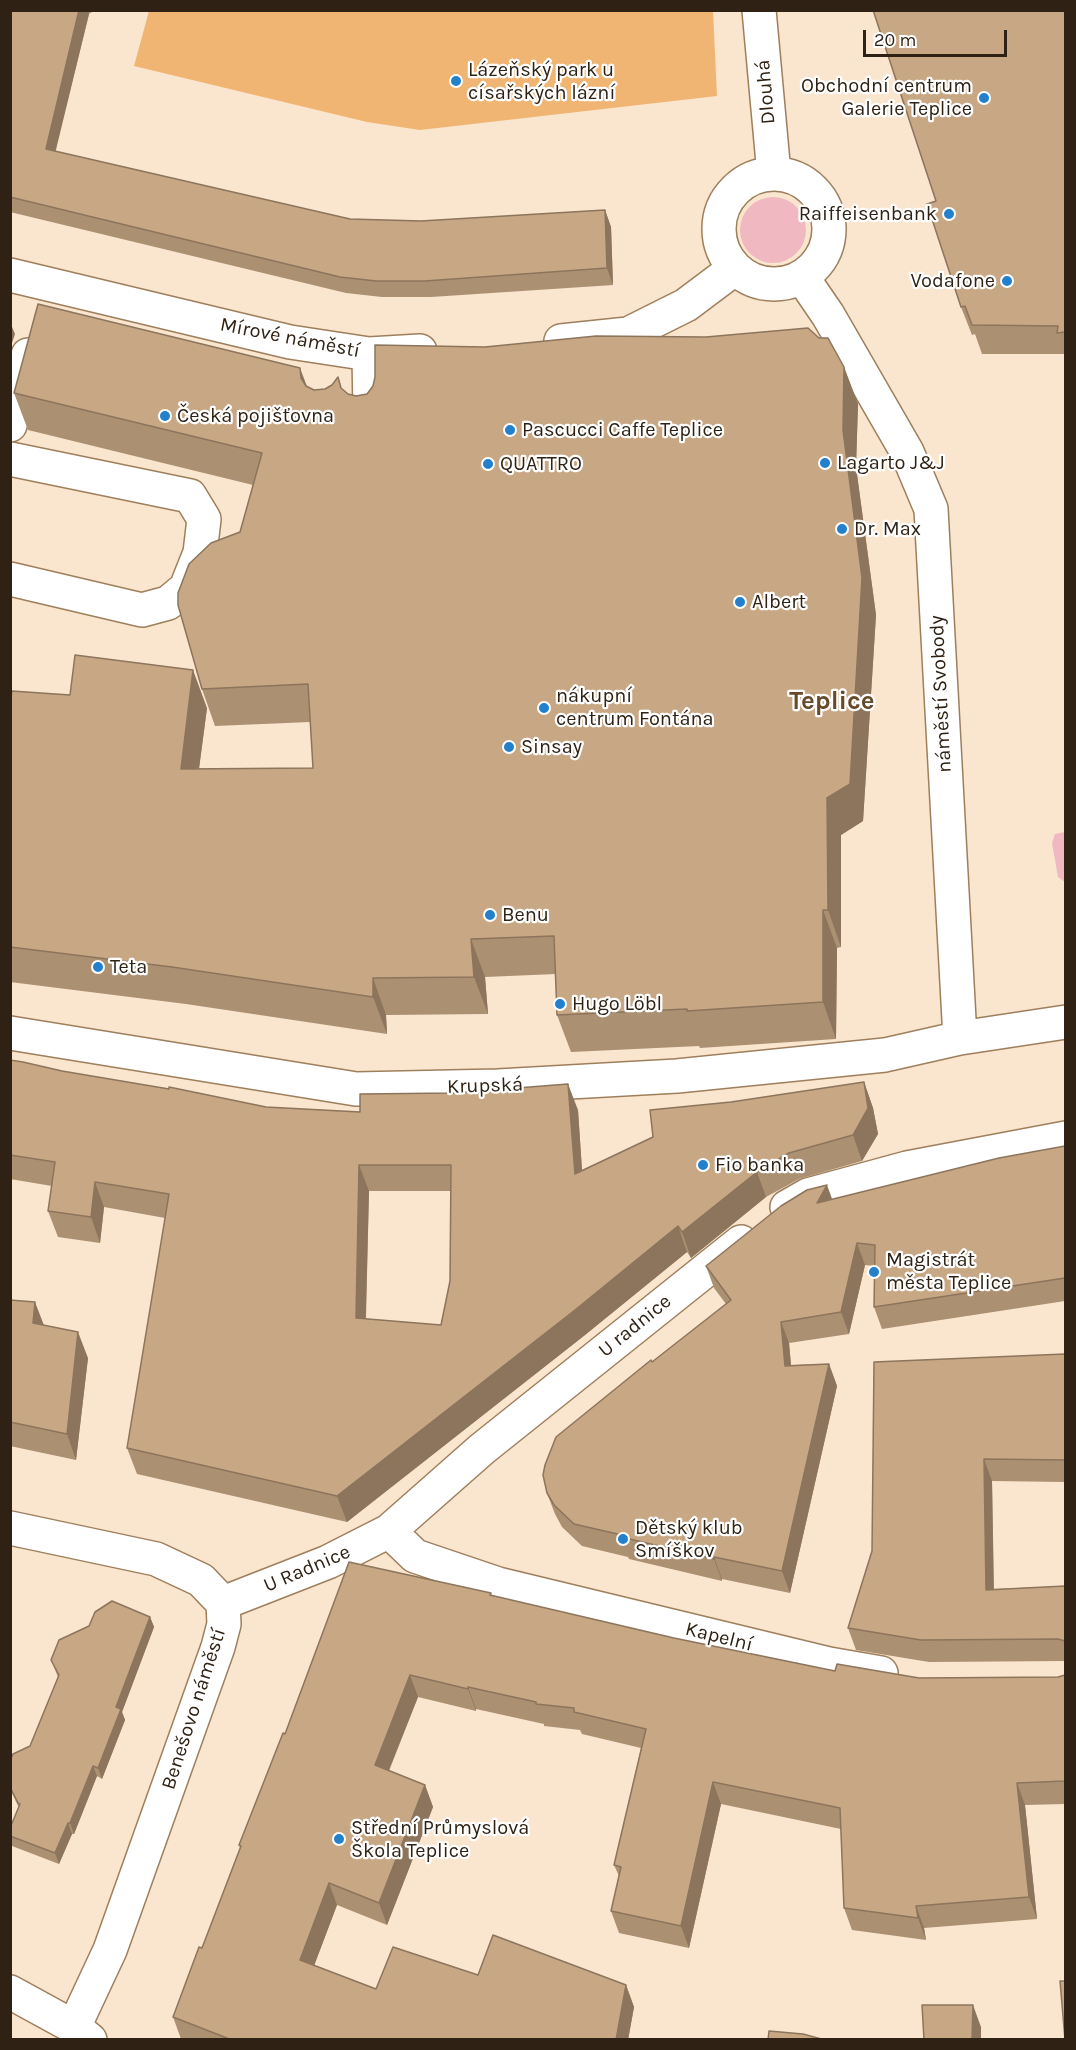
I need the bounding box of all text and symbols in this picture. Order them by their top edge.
scale bar [866,18,1010,56]
text: 20 m [874,29,916,51]
place label: Lázeňský park u císařských lázní [468,58,615,105]
street label: Dlouhá [751,59,781,125]
marker: Lázeňský park u císařských lázní [449,74,463,88]
place label: Obchodní centrum Galerie Teplice [801,74,972,121]
marker: Obchodní centrum Galerie Teplice [977,91,991,105]
place label: Raiffeisenbank [799,202,937,226]
marker: Raiffeisenbank [942,207,956,221]
place label: Vodafone [910,269,995,293]
marker: Vodafone [1000,274,1014,288]
street label: Mírové náměstí [218,313,362,363]
place label: Česká pojišťovna [177,404,334,428]
marker: Česká pojišťovna [158,409,172,423]
place label: Pascucci Caffe Teplice [522,418,723,442]
marker: Pascucci Caffe Teplice [503,423,517,437]
place label: Lagarto J&J [837,451,945,475]
place label: QUATTRO [500,452,582,476]
marker: Lagarto J&J [818,456,832,470]
marker: QUATTRO [481,457,495,471]
place label: Dr. Max [854,517,921,541]
marker: Dr. Max [835,522,849,536]
place label: Albert [752,590,806,614]
marker: Albert [733,595,747,609]
street label: náměstí Svobody [925,615,957,773]
place label: nákupní centrum Fontána [556,684,714,731]
district label: Teplice [789,686,875,718]
marker: nákupní centrum Fontána [537,701,551,715]
place label: Sinsay [521,735,582,759]
marker: Sinsay [502,740,516,754]
place label: Benu [502,903,549,927]
marker: Benu [483,908,497,922]
place label: Teta [110,955,147,979]
marker: Teta [91,960,105,974]
place label: Hugo Löbl [572,992,662,1016]
marker: Hugo Löbl [553,997,567,1011]
street label: Krupská [447,1073,523,1099]
place label: Fio banka [715,1153,804,1177]
marker: Fio banka [696,1158,710,1172]
place label: Magistrát města Teplice [886,1248,1011,1295]
marker: Magistrát města Teplice [867,1265,881,1279]
street label: U radnice [594,1289,676,1363]
place label: Dětský klub Smíškov [635,1516,743,1563]
marker: Dětský klub Smíškov [616,1532,630,1546]
street label: U Radnice [260,1540,354,1598]
street label: Kapelní [683,1617,755,1657]
street label: Benešovo náměstí [157,1625,231,1793]
place label: Střední Průmyslová Škola Teplice [351,1816,529,1863]
marker: Střední Průmyslová Škola Teplice [332,1832,346,1846]

